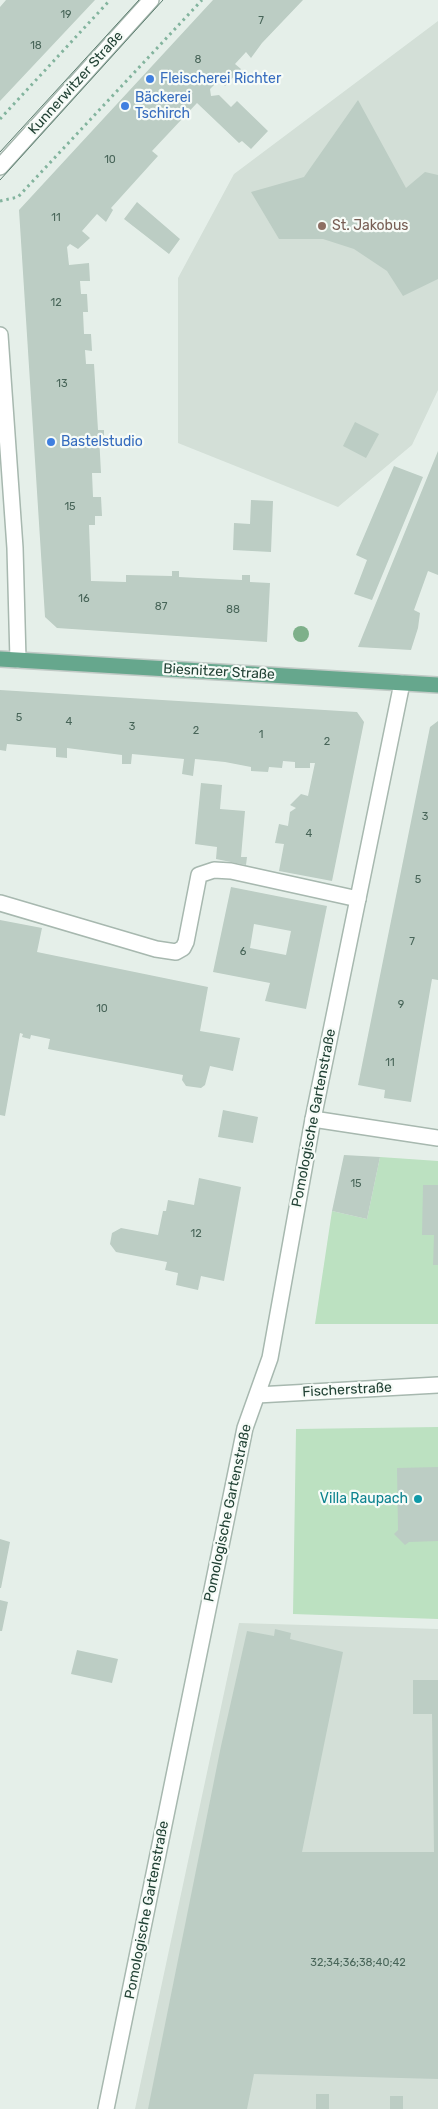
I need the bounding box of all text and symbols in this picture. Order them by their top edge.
house number: 19 [60,8,72,22]
house number: 7 [258,14,264,28]
street label: Kunnerwitzer Straße [25,28,127,138]
house number: 18 [30,39,42,53]
house number: 8 [195,53,201,67]
place label: Fleischerei Richter [160,71,281,87]
marker: Fleischerei Richter [144,73,156,85]
place label: Bäckerei Tschirch [135,90,191,122]
marker: Bäckerei Tschirch [119,100,131,112]
house number: 10 [104,153,116,167]
house number: 11 [51,211,61,225]
place label: St. Jakobus [332,218,409,234]
marker: St. Jakobus [316,220,328,232]
house number: 12 [50,296,62,310]
house number: 13 [56,377,68,391]
place label: Bastelstudio [61,434,143,450]
marker: Bastelstudio [45,436,57,448]
house number: 15 [64,500,76,514]
house number: 16 [78,592,90,606]
house number: 87 [155,600,167,614]
house number: 88 [226,603,240,617]
street label: Biesnitzer Straße [163,661,275,683]
house number: 5 [16,711,22,725]
house number: 4 [66,715,72,729]
house number: 3 [129,720,135,734]
house number: 2 [193,724,199,738]
house number: 1 [259,728,263,742]
house number: 2 [324,735,330,749]
house number: 3 [422,810,428,824]
house number: 4 [306,827,312,841]
house number: 5 [415,873,421,887]
house number: 7 [409,935,415,949]
house number: 6 [240,945,246,959]
house number: 9 [398,998,404,1012]
house number: 10 [96,1002,108,1016]
street label: Pomologische Gartenstraße [288,1027,340,1209]
house number: 11 [385,1056,395,1070]
house number: 15 [350,1177,362,1191]
house number: 12 [190,1227,202,1241]
street label: Fischerstraße [302,1379,392,1401]
street label: Pomologische Gartenstraße [201,1423,255,1603]
place label: Villa Raupach [320,1491,408,1507]
marker: Villa Raupach [412,1493,424,1505]
street label: Pomologische Gartenstraße [121,1819,173,2001]
house number: 32;34;36;38;40;42 [310,1956,406,1970]

